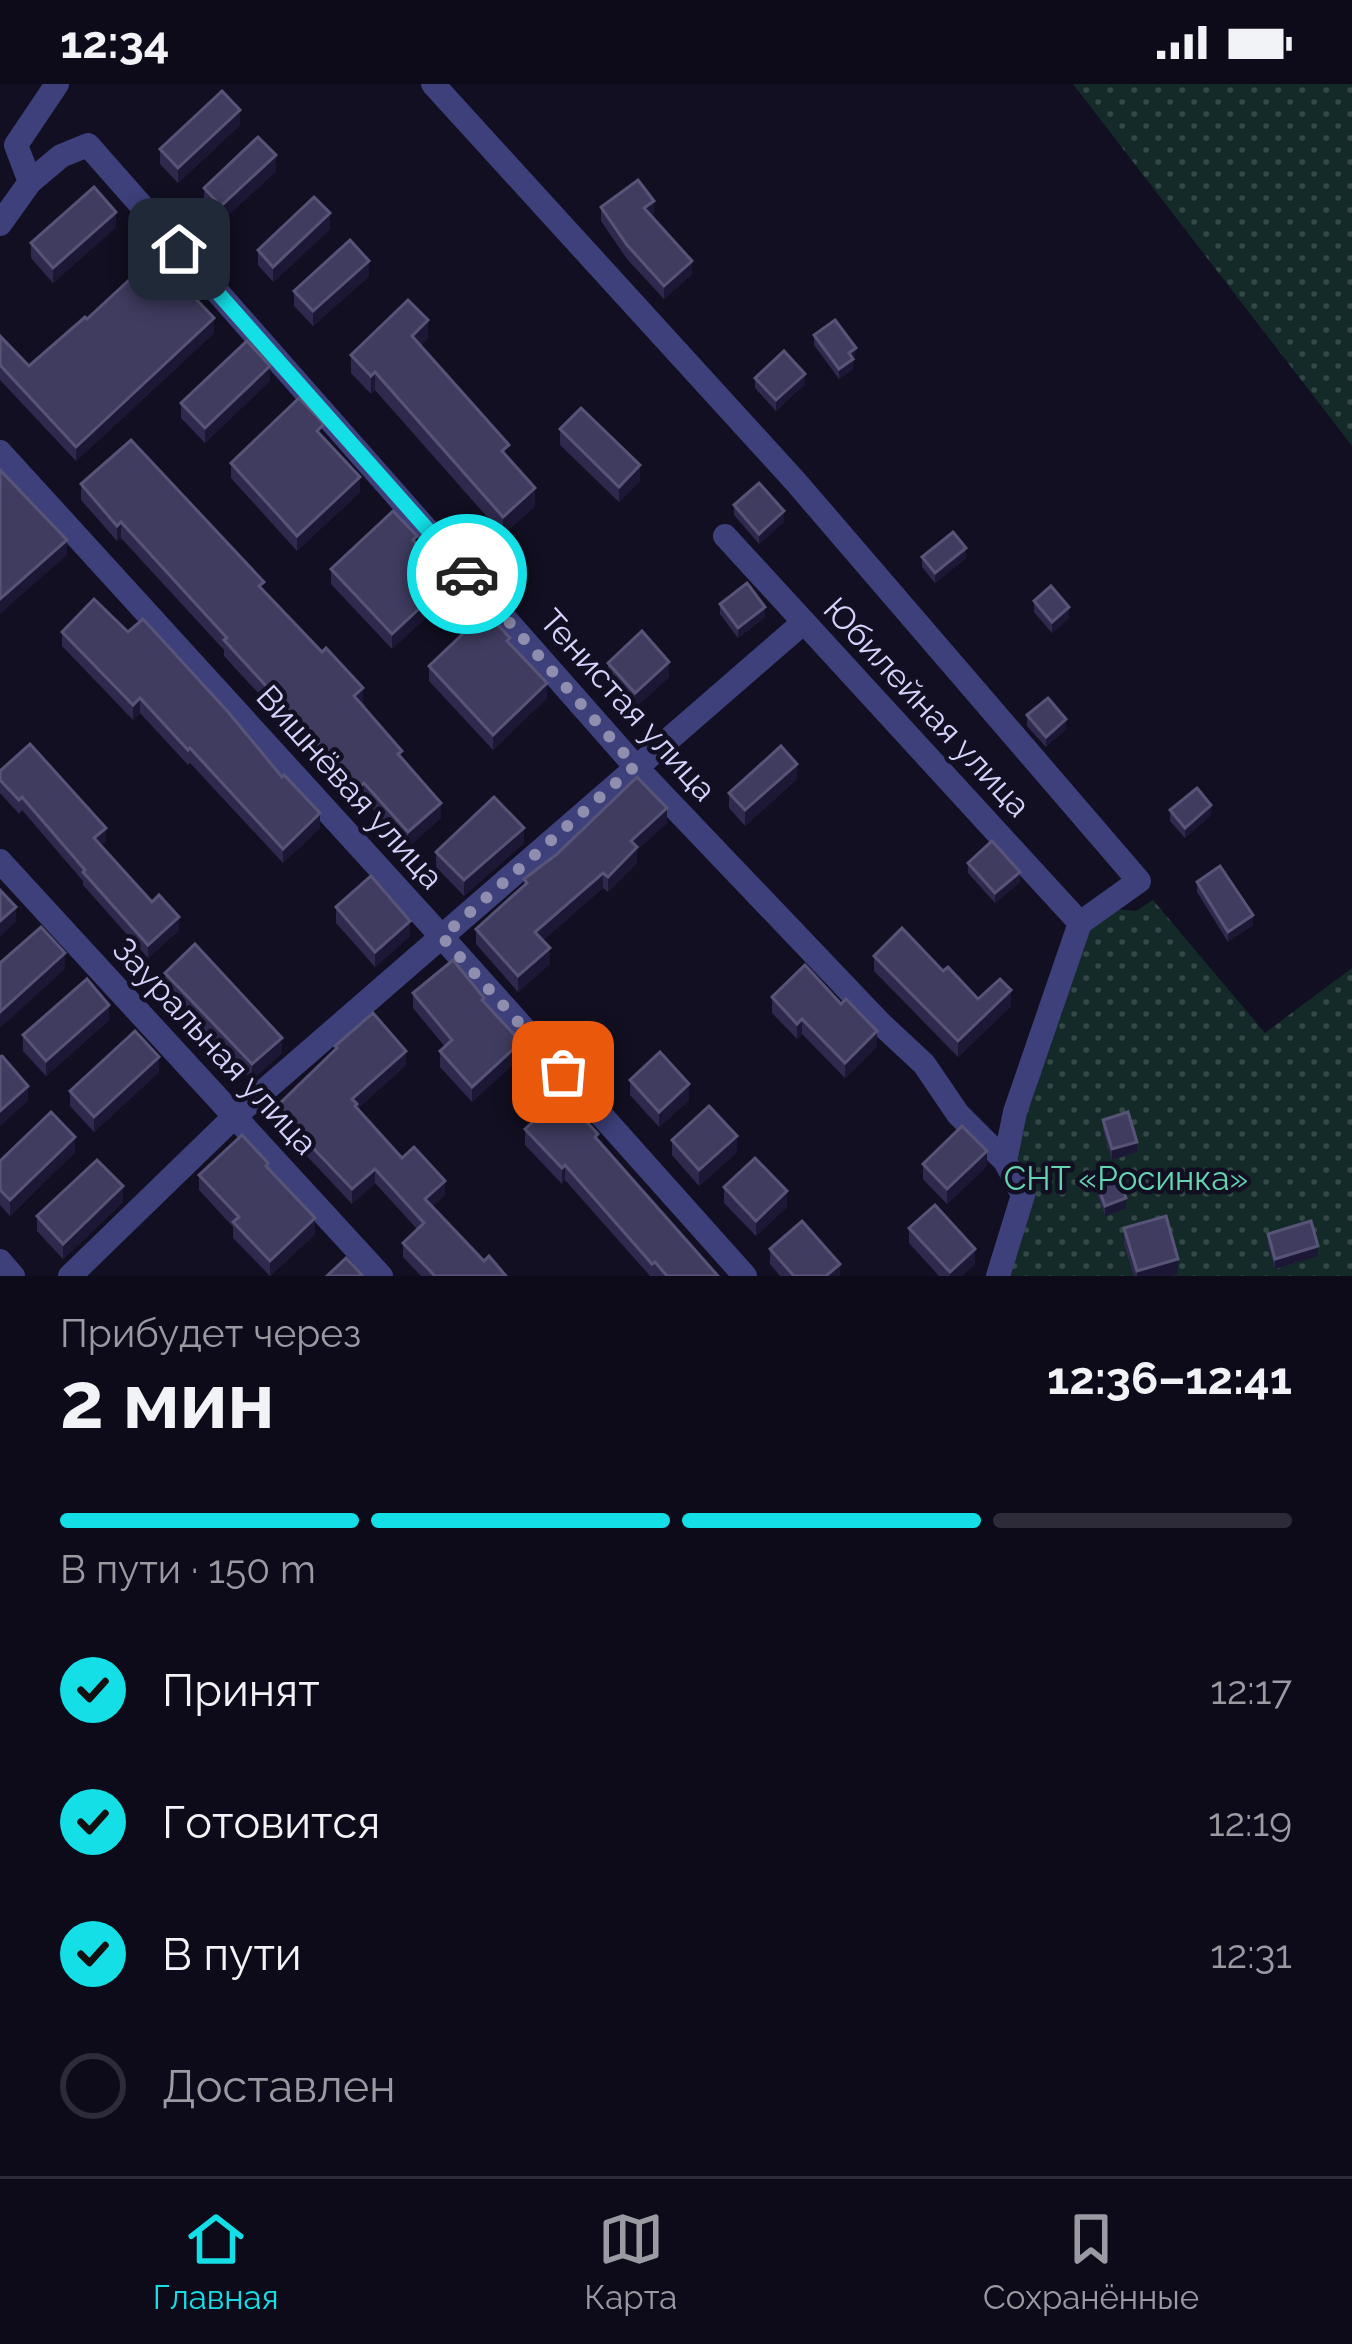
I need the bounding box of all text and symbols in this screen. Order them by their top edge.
text: 12:34 [60,16,170,69]
pin [128,198,230,300]
icon: home [146,216,212,282]
courier [407,514,527,634]
icon: car [434,541,500,607]
street label: Юбилейная улица [816,590,1038,824]
street label: Тенистая улица [532,601,724,809]
street label: Вишнёвая улица [248,677,452,897]
street label: Зауральная улица [105,930,325,1162]
pin [512,1021,614,1123]
icon: bag [530,1039,596,1105]
park label: СНТ «Росинка» [1004,1159,1248,1198]
text: Прибудет через [60,1310,361,1356]
text: 12:36–12:41 [1047,1352,1292,1405]
text: 2 мин [60,1355,275,1446]
text: В пути · 150 m [60,1546,316,1592]
icon: check [60,1657,126,1723]
text: Принят [162,1664,320,1717]
text: 12:17 [1210,1667,1292,1713]
icon: check [60,1789,126,1855]
text: Готовится [162,1796,380,1849]
text: 12:19 [1208,1799,1292,1845]
icon: check [60,1921,126,1987]
text: В пути [162,1928,302,1981]
text: 12:31 [1210,1931,1292,1977]
text: Доставлен [162,2060,395,2113]
tab: Главная [153,2206,279,2317]
tab: Карта [584,2206,677,2317]
tab: Сохранённые [983,2206,1199,2317]

